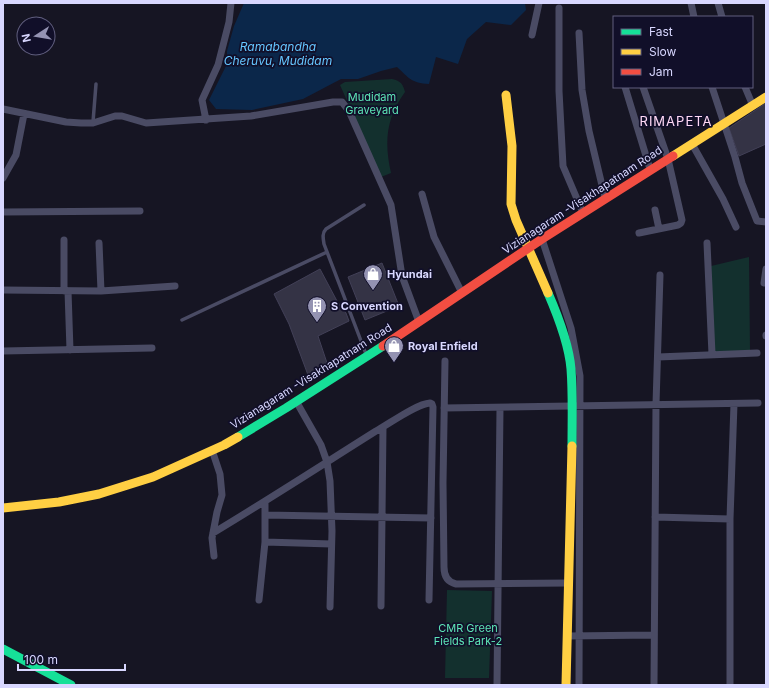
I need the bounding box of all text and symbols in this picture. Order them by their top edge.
north arrow [16,16,56,56]
legend [613,16,753,88]
text: Fast [649,24,673,39]
text: N [18,33,34,44]
water label: Ramabandha Cheruvu, Mudidam [224,39,333,68]
text: Slow [649,44,677,59]
text: Jam [649,64,673,79]
park label: Mudidam Graveyard [345,90,399,117]
district label: RIMAPETA [640,113,712,129]
street label: Vizianagaram -Visakhapatnam Road [499,143,665,257]
shop icon: Hyundai [362,263,384,291]
place label: Hyundai [387,267,432,281]
building icon: S Convention [306,295,328,323]
place label: S Convention [331,299,403,313]
street label: Vizianagaram -Visakhapatnam Road [228,320,394,432]
shop icon: Royal Enfield [383,335,405,363]
place label: Royal Enfield [408,339,478,353]
park label: CMR Green Fields Park-2 [434,621,502,648]
scale bar [18,646,125,672]
text: 100 m [24,652,58,667]

